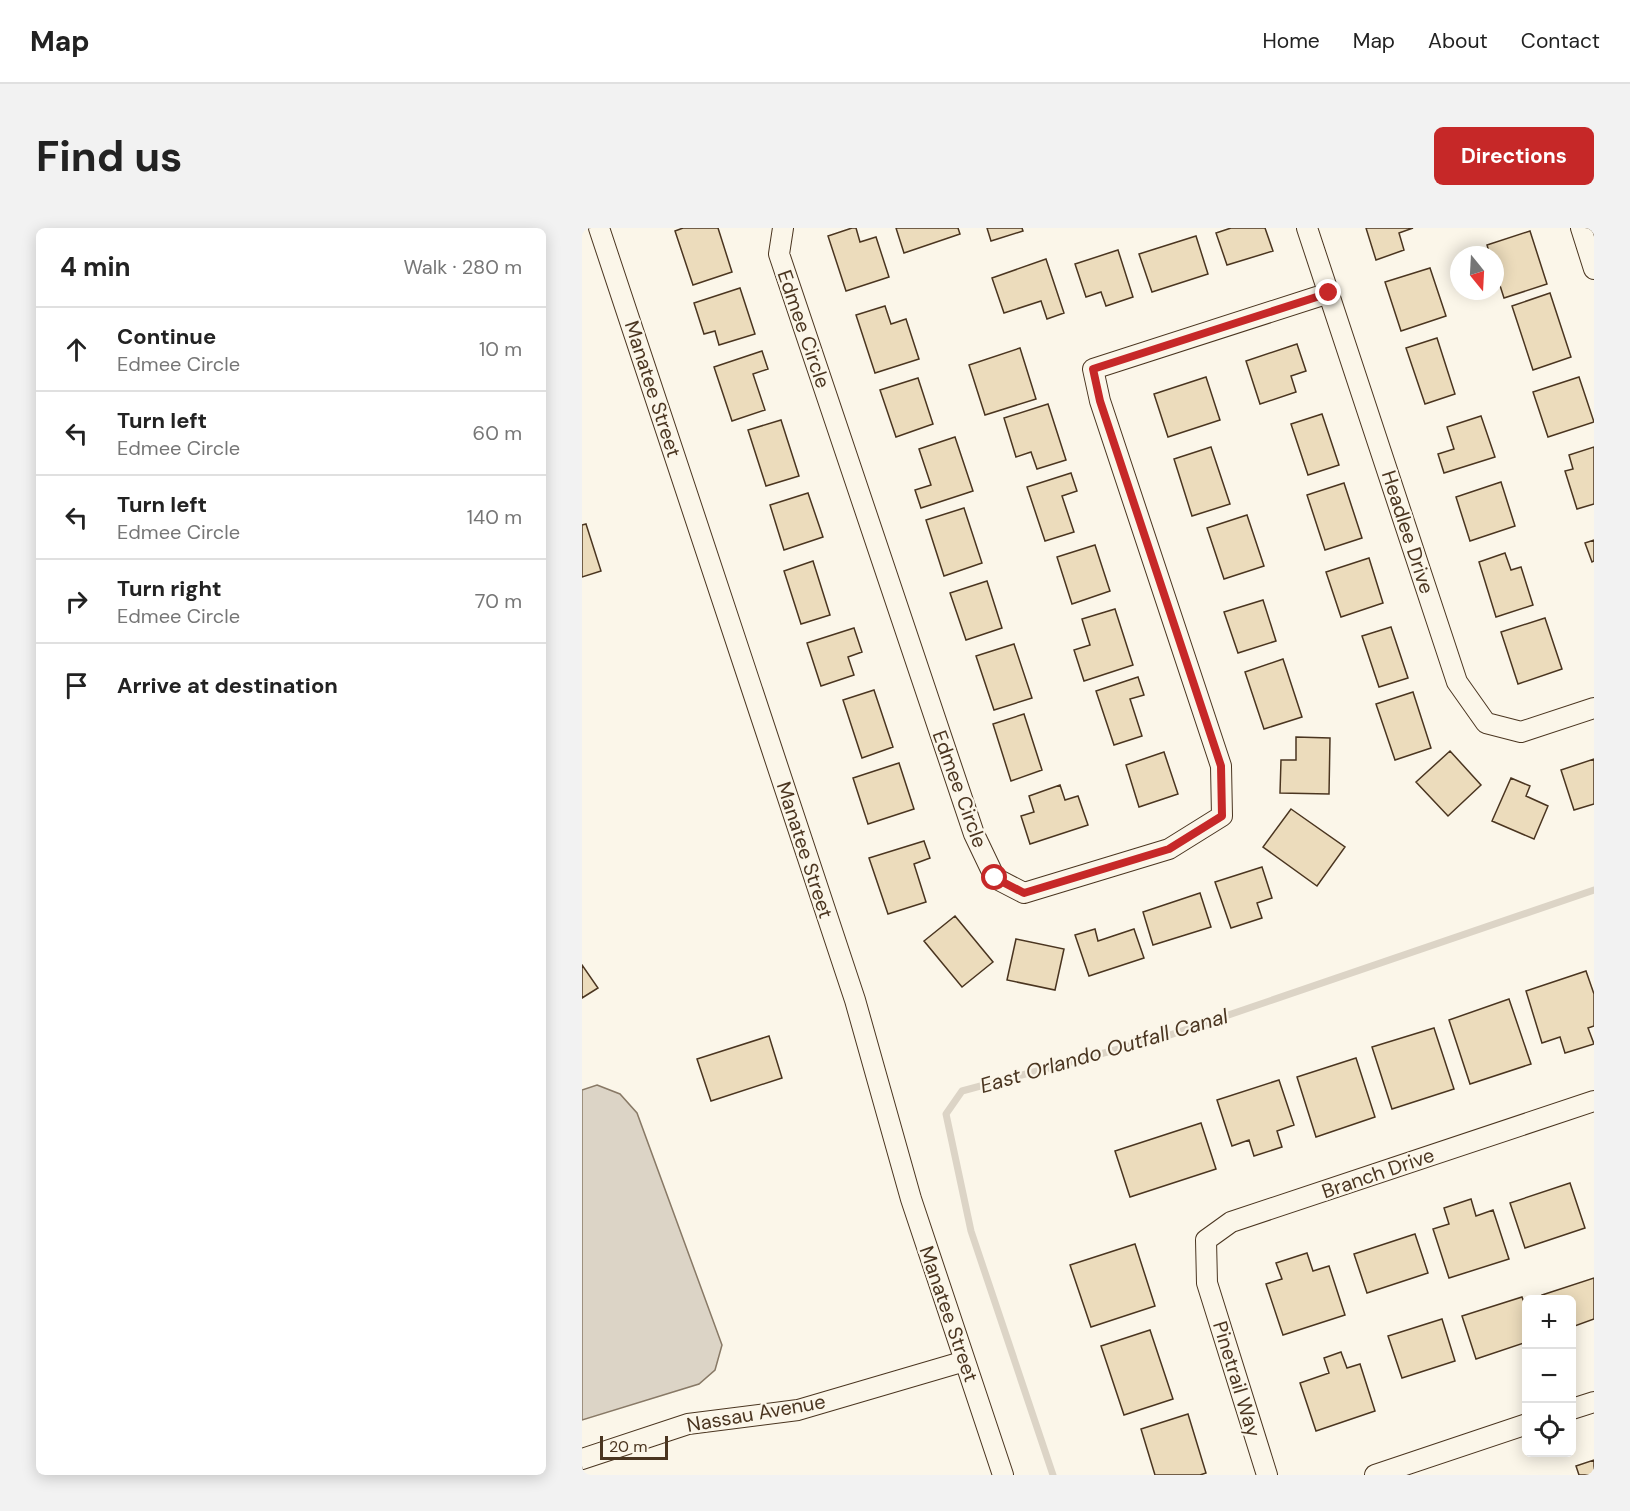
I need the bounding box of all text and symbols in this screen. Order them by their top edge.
text: Map [30,23,90,60]
text: Home [1262,27,1320,55]
text: Map [1353,27,1395,55]
text: About [1428,27,1488,55]
text: Contact [1521,27,1600,55]
button: Directions [1434,127,1594,185]
text: Find us [36,129,182,184]
north arrow [1450,246,1504,300]
text: 4 min [60,250,131,284]
text: Walk · 280 m [403,254,522,280]
street label: Edmee Circle [772,267,836,391]
route end [1315,279,1341,305]
street label: Manatee Street [619,317,687,461]
text: Continue [117,322,216,351]
icon: ahead [60,333,93,366]
text: 10 m [479,336,522,362]
text: Edmee Circle [117,351,240,377]
text: Turn left [117,406,207,435]
icon: left [60,417,93,450]
text: 60 m [473,420,522,446]
text: Edmee Circle [117,435,240,461]
street label: Headlee Drive [1376,467,1440,597]
text: Turn left [117,490,207,519]
icon: left [60,501,93,534]
text: 140 m [467,504,522,530]
text: Edmee Circle [117,519,240,545]
text: Turn right [117,574,222,603]
icon: right [60,585,93,618]
text: 70 m [475,588,522,614]
text: Edmee Circle [117,603,240,629]
icon: arrive [60,669,93,702]
text: Arrive at destination [117,671,338,700]
street label: Edmee Circle [927,727,993,851]
street label: Manatee Street [771,778,839,922]
route start [981,864,1007,890]
water label: East Orlando Outfall Canal [977,1002,1232,1100]
street label: Branch Drive [1318,1142,1438,1204]
street label: Manatee Street [914,1243,984,1386]
map controls [1522,1295,1576,1457]
button: + [1522,1295,1576,1349]
street label: Pinetrail Way [1207,1318,1267,1440]
button: − [1522,1349,1576,1403]
street label: Nassau Avenue [685,1388,827,1438]
button: locate [1522,1403,1576,1457]
scale bar [600,1433,668,1460]
text: 20 m [609,1436,648,1457]

